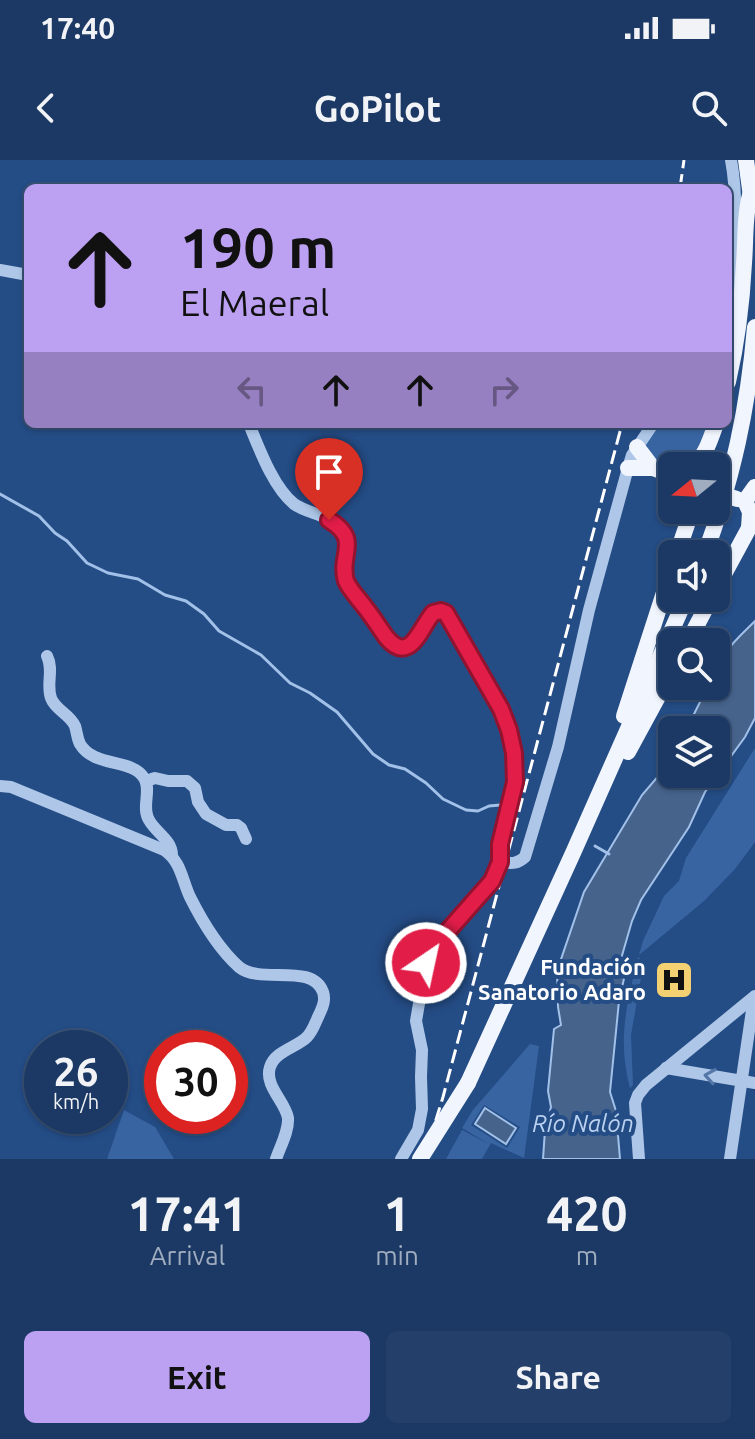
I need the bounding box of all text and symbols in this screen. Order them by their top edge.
text: 17:40 [40,11,115,45]
icon: back [24,86,68,130]
icon: search [687,86,731,130]
text: GoPilot [314,88,441,129]
icon: ahead [48,216,152,320]
text: 190 m [180,216,336,279]
text: El Maeral [180,282,329,323]
icon: left [230,368,274,412]
icon: ahead [314,368,358,412]
icon: ahead [398,368,442,412]
icon: right [482,368,526,412]
pin [295,438,363,520]
icon: arrive [307,450,351,494]
north arrow [658,452,730,524]
map controls [658,452,730,788]
button: sound [658,540,730,612]
button: search [658,628,730,700]
button: layers [658,716,730,788]
position arrow [384,921,468,1005]
place label: Fundación Sanatorio Adaro [478,954,646,1004]
hospital icon: Fundación Sanatorio Adaro [653,959,695,1001]
speed limit sign: 30 [144,1030,248,1134]
text: 26 [53,1049,99,1094]
one-way arrow [704,1068,717,1085]
text: km/h [53,1090,99,1113]
water label: Río Nalón [532,1110,634,1137]
text: 17:41 [128,1186,248,1240]
text: 1 [383,1186,410,1240]
text: 420 [546,1186,627,1240]
text: Arrival [150,1241,225,1270]
text: min [375,1241,419,1270]
text: m [576,1241,598,1270]
button: Exit [24,1331,370,1423]
button: Share [386,1331,731,1423]

